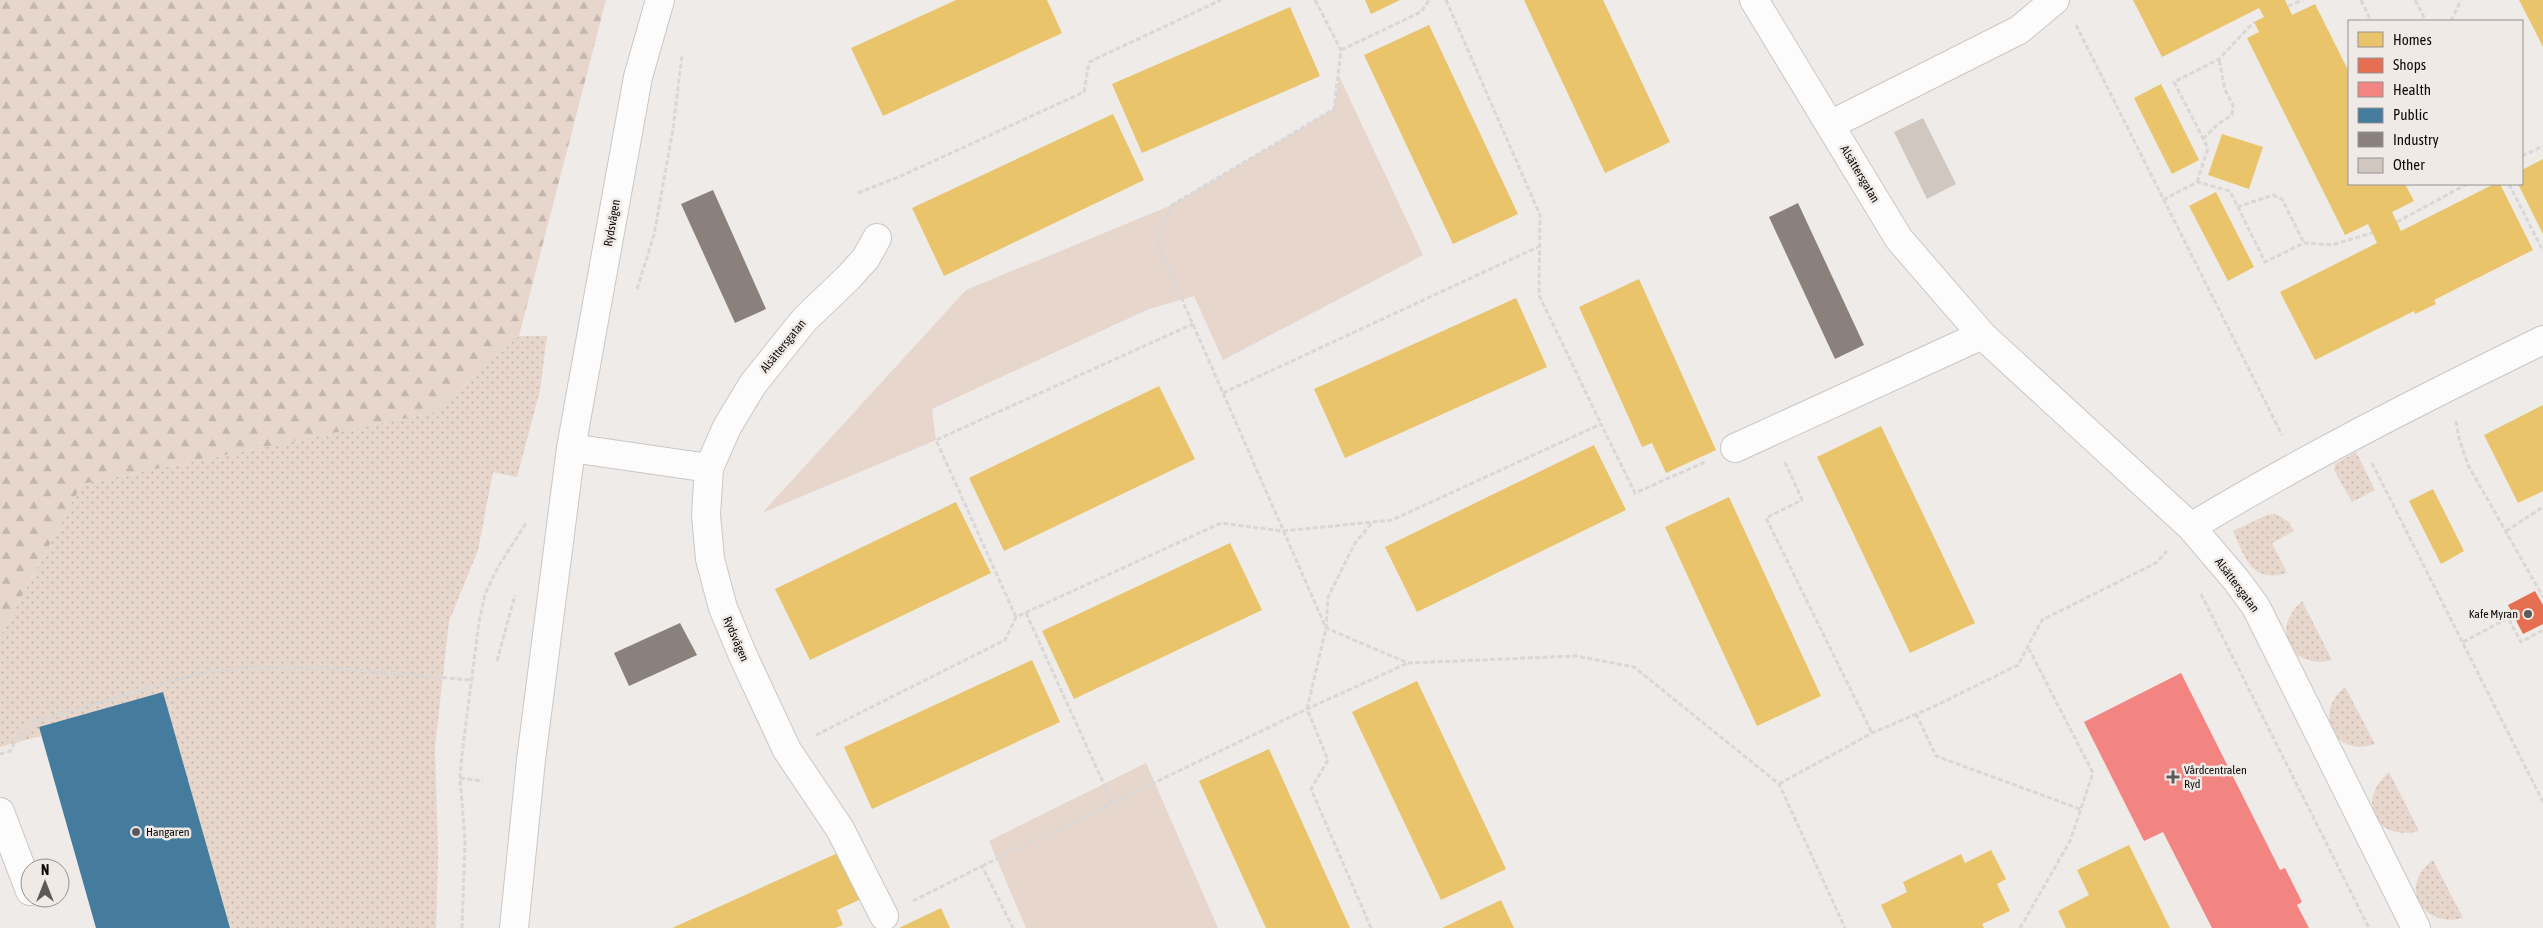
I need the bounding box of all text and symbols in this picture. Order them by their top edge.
legend [2348,20,2523,185]
text: Homes [2393,31,2432,48]
text: Shops [2393,56,2426,73]
text: Health [2393,81,2431,98]
text: Public [2393,106,2428,123]
text: Industry [2393,131,2439,148]
street label: Alsättersgatan [1837,143,1883,205]
text: Other [2393,156,2425,173]
street label: Rydsvägen [601,198,623,248]
street label: Alsättersgatan [757,317,809,375]
street label: Alsättersgatan [2212,555,2262,615]
place label: Kafe Myran [2469,607,2518,621]
marker: Kafe Myran [2522,608,2534,620]
street label: Rydsvägen [720,614,752,664]
place label: Vårdcentralen Ryd [2184,763,2247,791]
marker: Vårdcentralen Ryd [2166,770,2180,784]
place label: Hangaren [146,825,190,839]
marker: Hangaren [130,826,142,838]
north arrow [20,858,70,908]
text: N [41,862,49,878]

